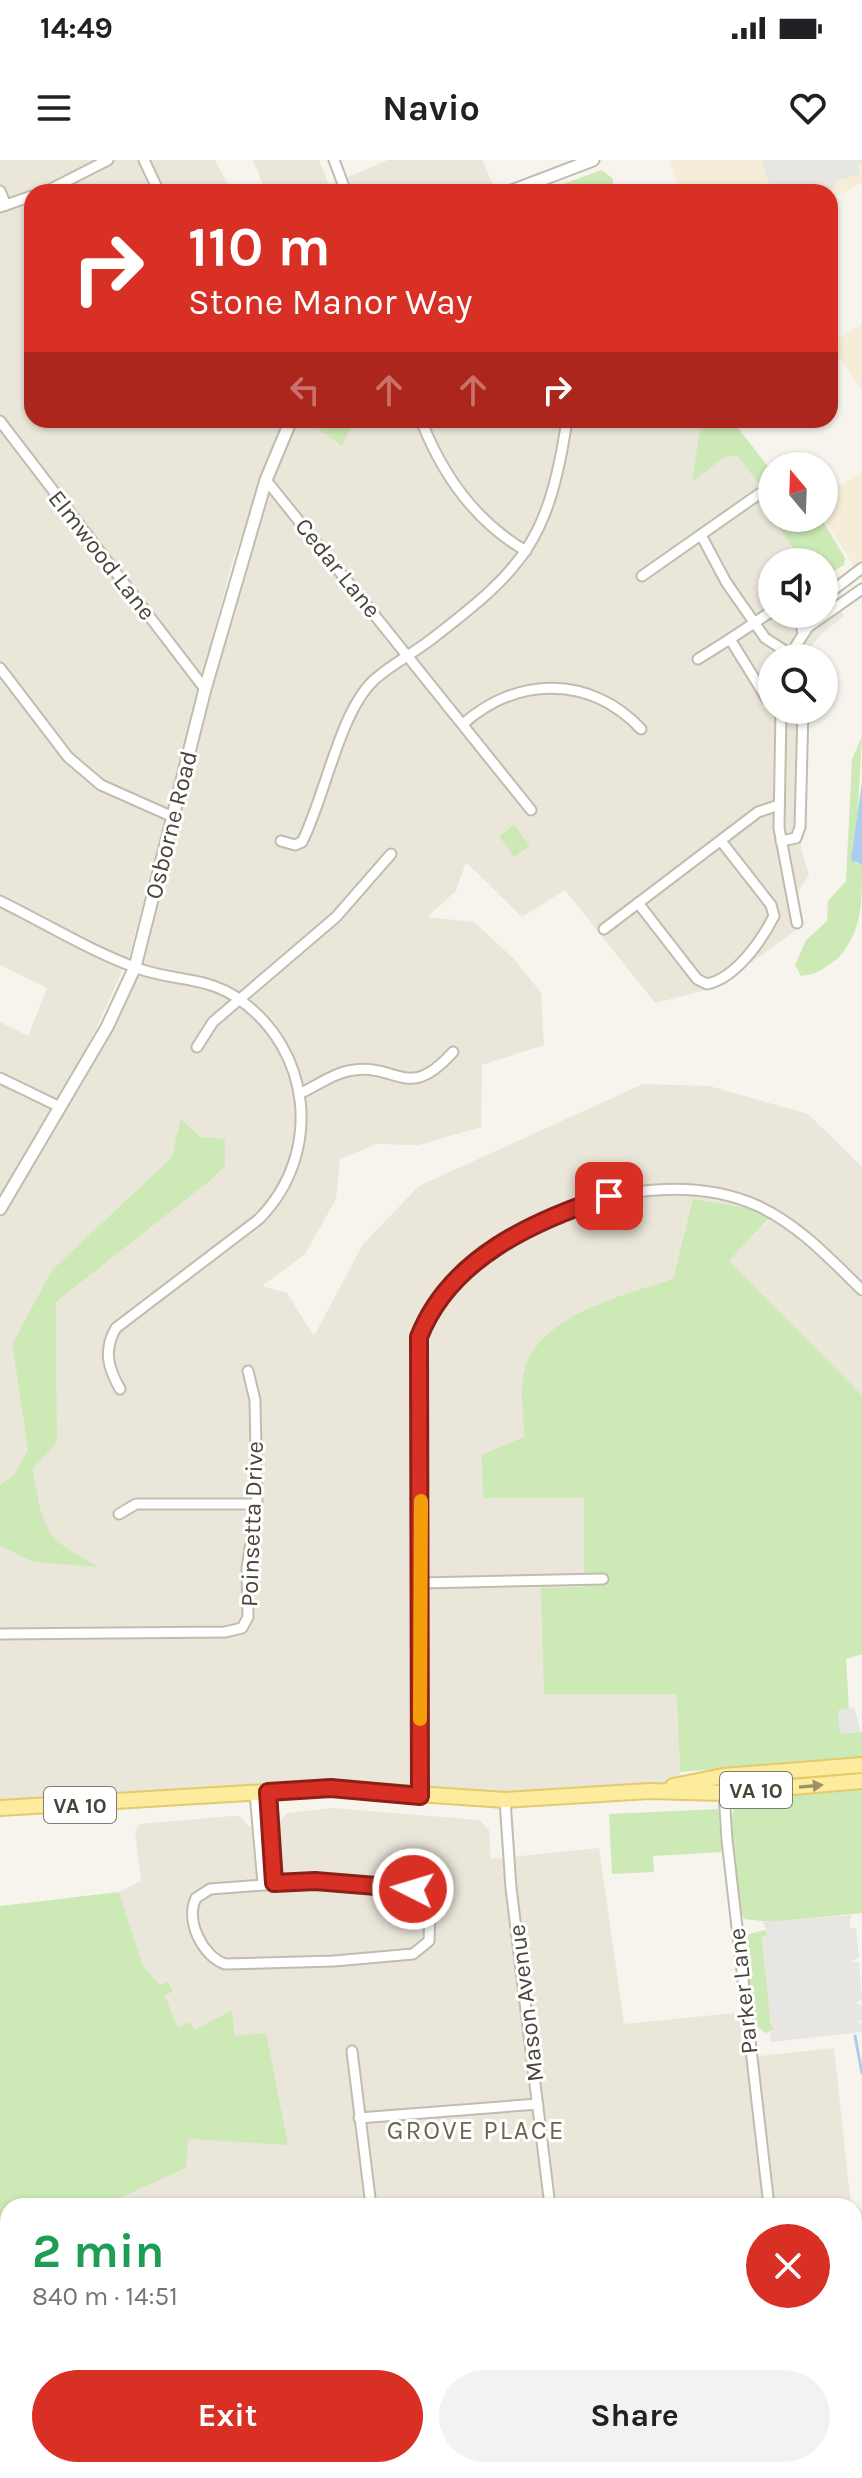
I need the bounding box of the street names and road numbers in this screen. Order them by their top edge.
street label: Elmwood Lane [42,484,162,626]
street label: Cedar Lane [289,513,387,623]
street label: Osborne Road [139,748,203,902]
street label: Poinsetta Drive [235,1441,269,1607]
road number: VA 10 [720,1772,792,1808]
road number: VA 10 [44,1787,116,1823]
street label: Mason Avenue [502,1923,550,2083]
street label: Parker Lane [722,1927,764,2055]

